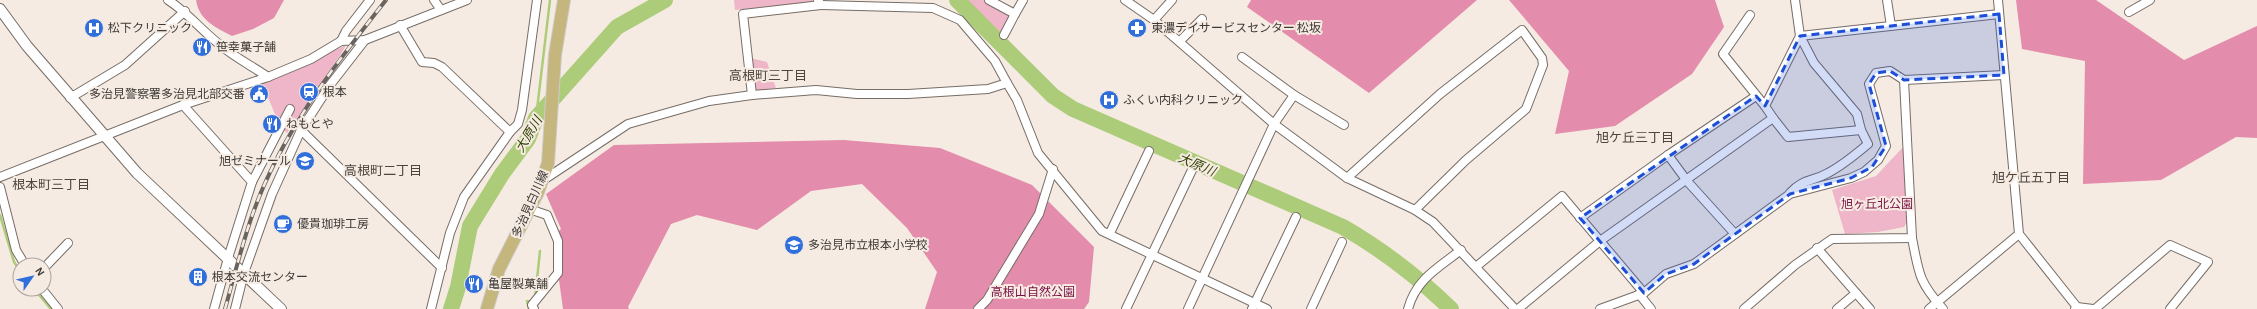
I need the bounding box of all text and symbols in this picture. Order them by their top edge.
hospital icon: 松下クリニック [83,17,105,39]
pharmacy icon: 東濃デイサービスセンター 松坂 [1126,17,1148,39]
place label: 東濃デイサービスセンター 松坂 [1151,21,1321,34]
place label: 松下クリニック [108,22,192,34]
restaurant icon: 笹幸菓子舗 [191,36,213,58]
place label: 笹幸菓子舗 [216,40,276,53]
district label: 高根町三丁目 [729,69,807,83]
station icon: 根本 [298,81,320,103]
public building icon: 多治見警察署多治見北部交番 [248,83,270,105]
place label: 根本 [323,86,347,98]
place label: 多治見警察署多治見北部交番 [89,87,245,100]
hospital icon: ふくい内科クリニック [1098,89,1120,111]
place label: ふくい内科クリニック [1123,93,1243,106]
water label: 大原川 [513,112,546,155]
restaurant icon: ねもとや [261,113,283,135]
place label: ねもとや [286,117,334,130]
district label: 旭ケ丘三丁目 [1596,131,1674,145]
school or university icon: 旭ゼミナール [294,150,316,172]
water label: 大原川 [1176,151,1219,180]
place label: 旭ゼミナール [219,154,291,167]
district label: 高根町二丁目 [344,164,422,178]
street label: 多治見白川線 [509,168,550,239]
district label: 旭ケ丘五丁目 [1992,171,2070,185]
district label: 根本町三丁目 [12,178,90,192]
park label: 旭ヶ丘北公園 [1841,198,1913,210]
cafe icon: 優貴珈琲工房 [272,213,294,235]
place label: 優貴珈琲工房 [297,217,369,230]
school or university icon: 多治見市立根本小学校 [783,234,805,256]
place label: 多治見市立根本小学校 [808,238,928,251]
north arrow [12,257,52,297]
text: N [33,265,47,278]
building icon: 根本交流センター [187,266,209,288]
place label: 根本交流センター [212,271,308,283]
restaurant icon: 亀屋製菓舗 [463,273,485,295]
place label: 亀屋製菓舗 [488,277,548,290]
park label: 高根山自然公園 [991,285,1075,298]

